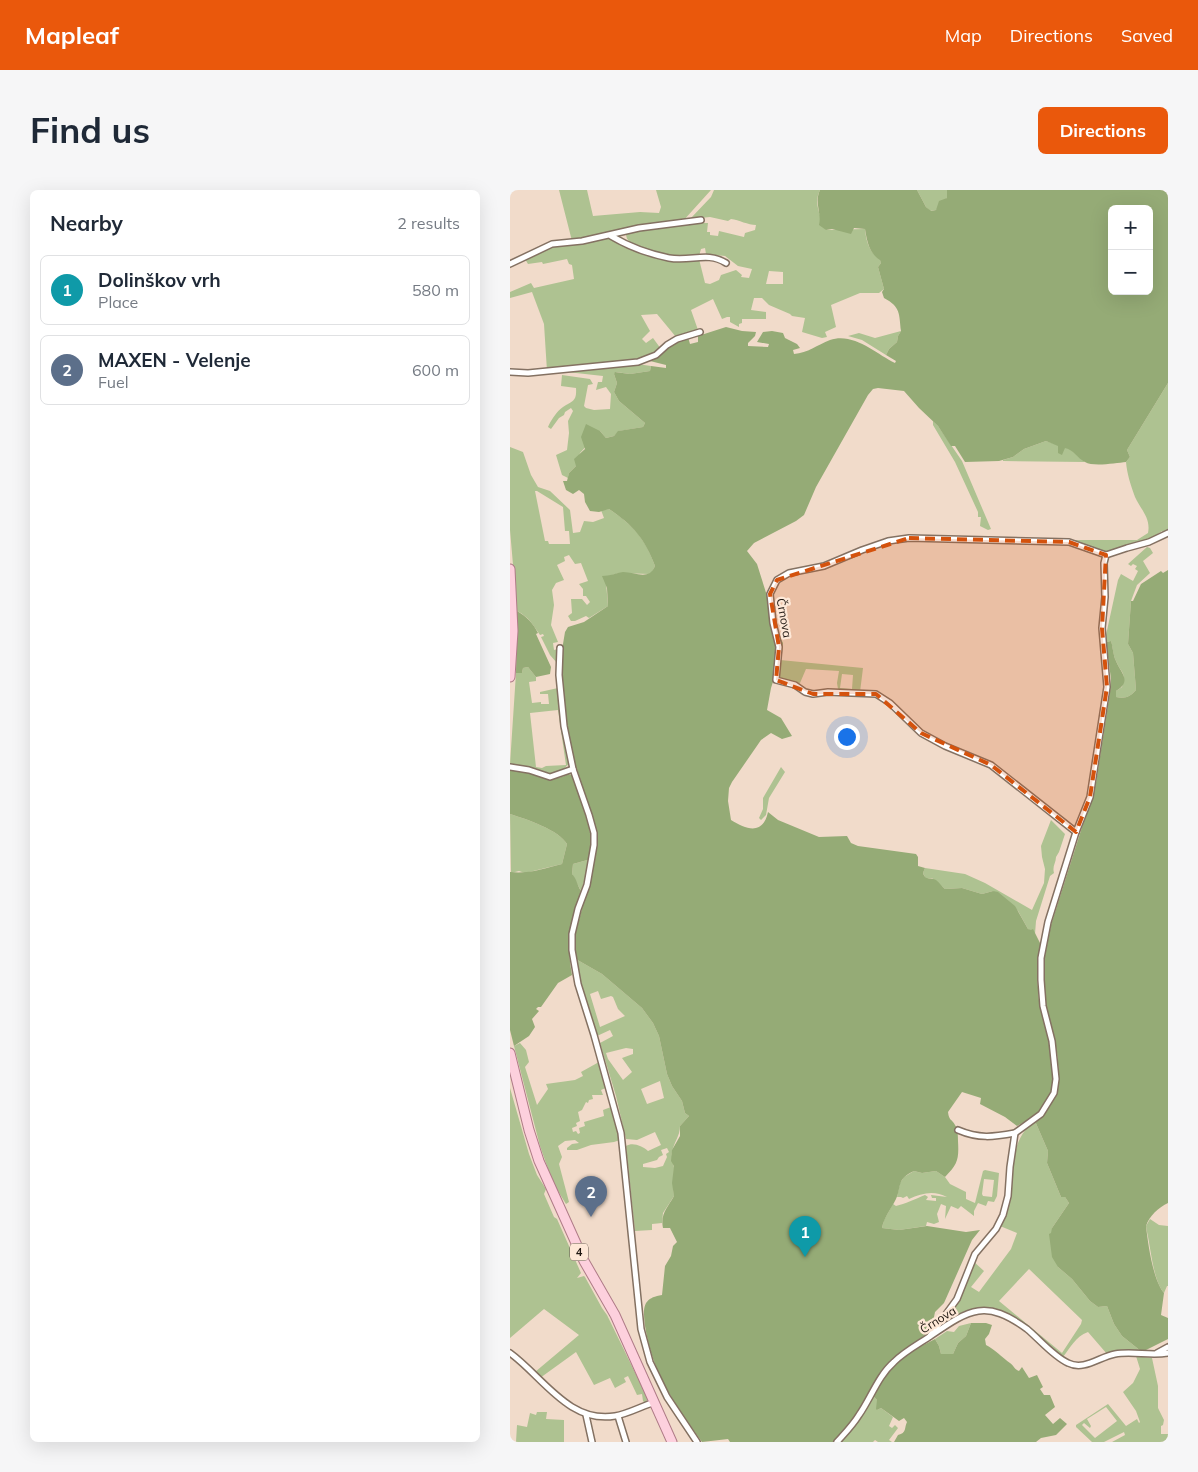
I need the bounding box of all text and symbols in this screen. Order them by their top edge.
text: Mapleaf [25,20,119,50]
text: Map [945,24,982,47]
text: Directions [1010,24,1093,47]
text: Saved [1121,24,1173,47]
button: Directions [1038,107,1168,154]
text: Find us [30,108,150,152]
map controls [1108,205,1153,295]
button: + [1108,205,1153,250]
text: Nearby [50,210,123,236]
text: 2 results [397,213,460,233]
button: − [1108,250,1153,295]
text: Dolinškov vrh [98,268,221,292]
text: 1 [62,280,72,300]
text: 580 m [412,280,459,300]
text: Place [98,292,138,312]
text: MAXEN - Velenje [98,348,251,372]
text: 2 [62,360,72,380]
text: 600 m [412,360,459,380]
text: Fuel [98,372,129,392]
street label: Črnova [774,597,795,639]
your location [834,724,860,750]
pin: 2 [575,1176,607,1217]
pin: 1 [789,1216,821,1257]
road number: 4 [570,1244,588,1260]
street label: Črnova [917,1303,959,1336]

